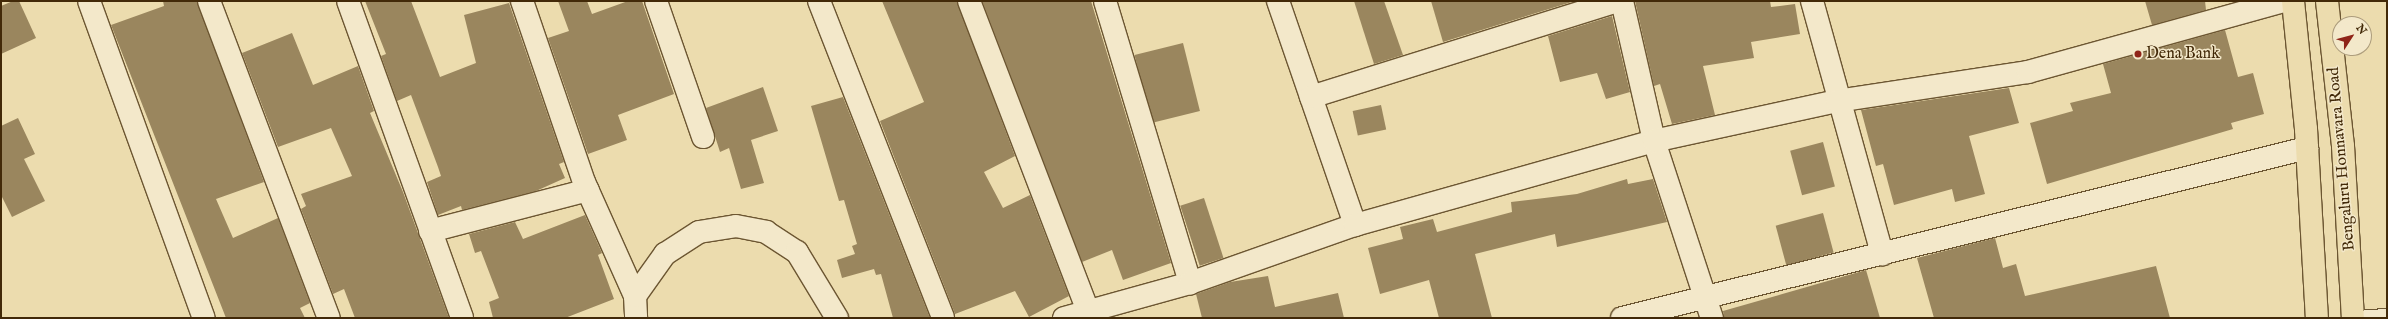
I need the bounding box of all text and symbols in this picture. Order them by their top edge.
north arrow [2332,16,2372,56]
text: N [2352,22,2369,38]
place label: Dena Bank [2146,44,2220,64]
marker: Dena Bank [2133,49,2143,59]
street label: Bengaluru Honnavara Road [2324,66,2360,252]

